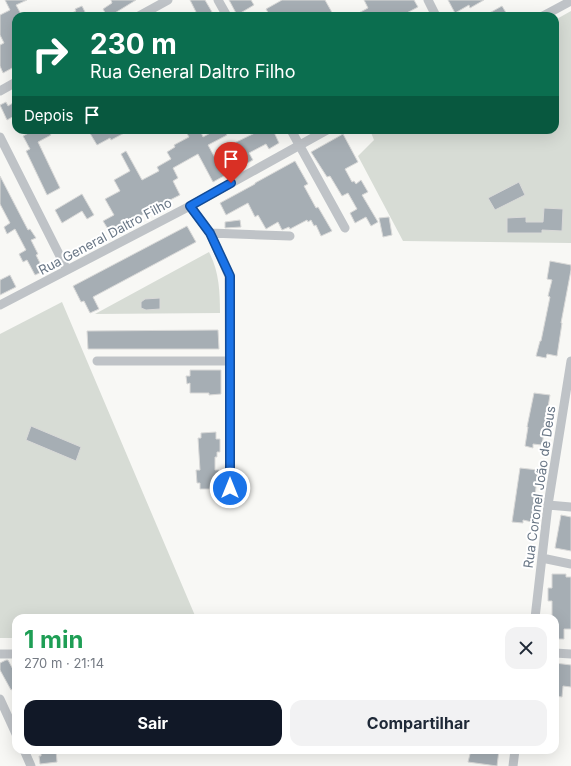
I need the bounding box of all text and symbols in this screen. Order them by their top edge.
text: 230 m [90,27,177,61]
icon: right [24,28,76,80]
text: Rua General Daltro Filho [90,61,295,82]
icon: arrive [81,104,103,126]
text: Depois [24,106,73,125]
pin [214,142,248,183]
icon: arrive [220,148,242,170]
street label: Rua General Daltro Filho [36,194,174,278]
street label: Rua Coronel João de Deus [520,405,558,569]
position arrow [209,467,251,509]
text: 1 min [24,625,83,654]
button: close [505,627,547,669]
text: 270 m · 21:14 [24,655,104,671]
button: Sair [24,700,282,746]
button: Compartilhar [290,700,547,746]

